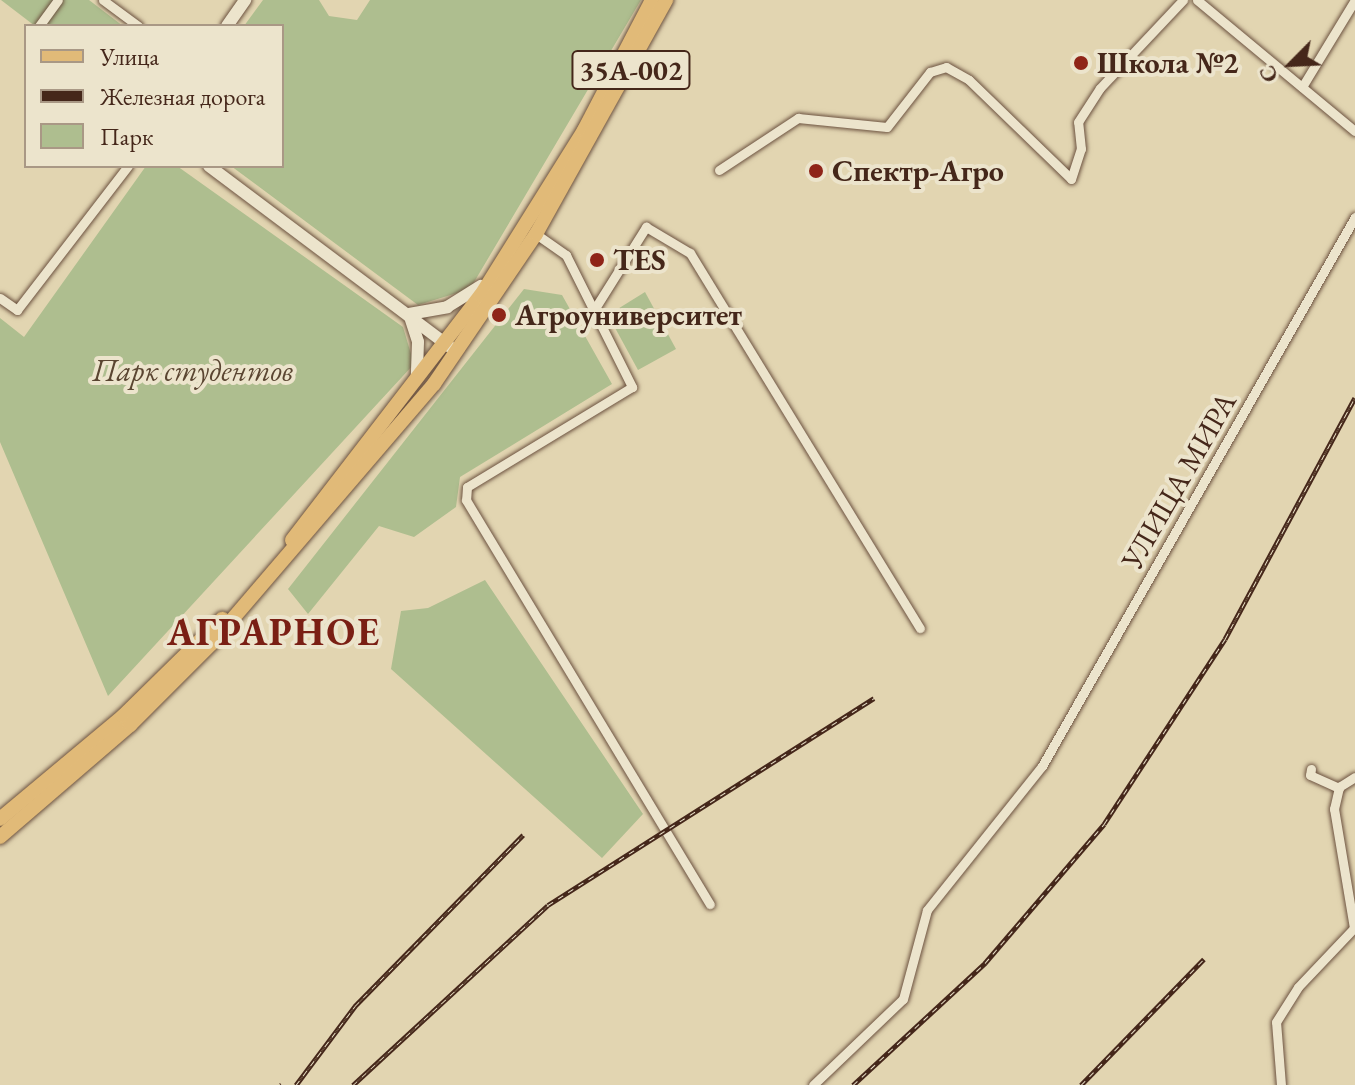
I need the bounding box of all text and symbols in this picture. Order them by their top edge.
legend [24,24,284,168]
north arrow [1251,24,1331,104]
text: Улица [100,41,159,72]
place label: Школа №2 [1097,45,1239,81]
road number: 35А-002 [571,46,691,94]
marker: Школа №2 [1072,54,1090,72]
text: С [1252,61,1285,87]
text: Железная дорога [100,81,265,112]
text: Парк [100,121,153,152]
place label: Спектр-Агро [832,153,1004,189]
marker: Спектр-Агро [807,162,825,180]
place label: TES [613,242,666,278]
marker: TES [588,251,606,269]
place label: Агроуниверситет [515,297,742,333]
marker: Агроуниверситет [490,306,508,324]
park label: Парк студентов [93,353,293,389]
street label: УЛИЦА МИРА [1114,386,1244,576]
district label: АГРАРНОЕ [167,609,381,655]

